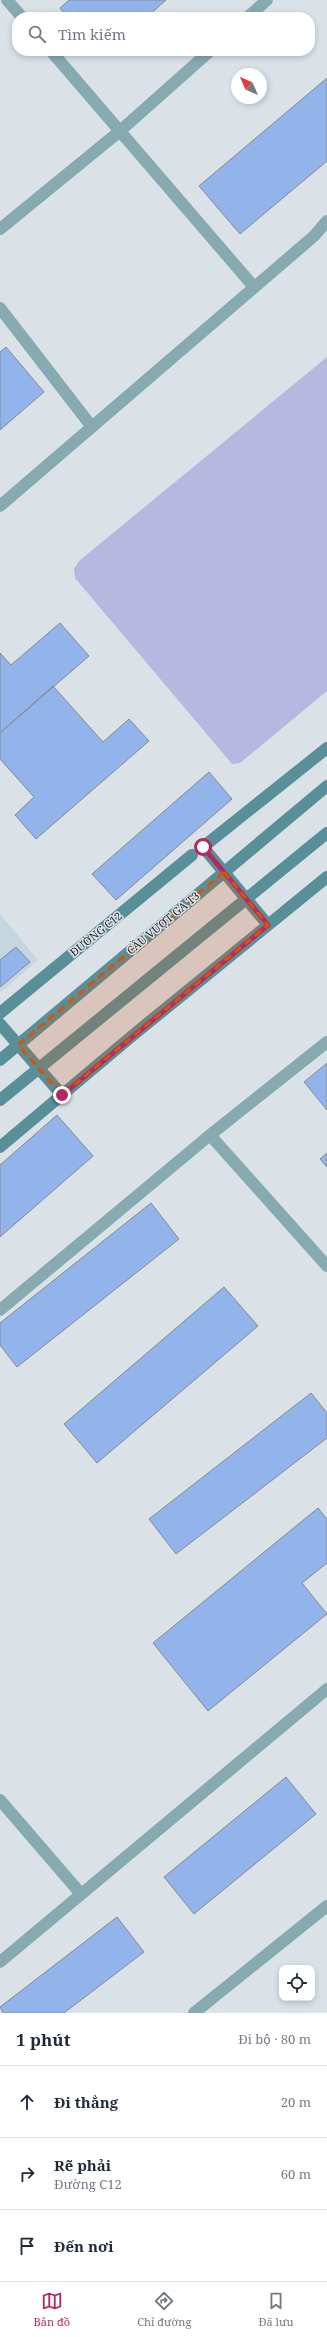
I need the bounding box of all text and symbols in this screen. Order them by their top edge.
search box [12,12,315,56]
icon: search [26,23,48,45]
text: Tìm kiếm [58,24,126,44]
north arrow [231,68,267,104]
route start [194,838,212,856]
street label: CẦU VƯỢT GA T3 [123,888,202,957]
street label: ĐƯỜNG C12 [66,908,125,959]
route end [53,1086,71,1104]
map controls [279,1965,315,2001]
button: locate [279,1965,315,2001]
text: 1 phút [16,2028,71,2051]
text: Đi bộ · 80 m [238,2030,311,2048]
icon: ahead [16,2091,38,2113]
text: Đi thẳng [54,2092,118,2112]
text: 20 m [281,2093,311,2111]
text: Rẽ phải [54,2155,111,2175]
icon: right [16,2163,38,2185]
text: 60 m [281,2165,311,2183]
text: Đường C12 [54,2175,122,2193]
icon: arrive [16,2235,38,2257]
text: Đến nơi [54,2236,114,2256]
tab: Bản đồ [34,2290,70,2329]
tab: Chỉ đường [137,2290,191,2329]
tab: Đã lưu [259,2290,293,2329]

